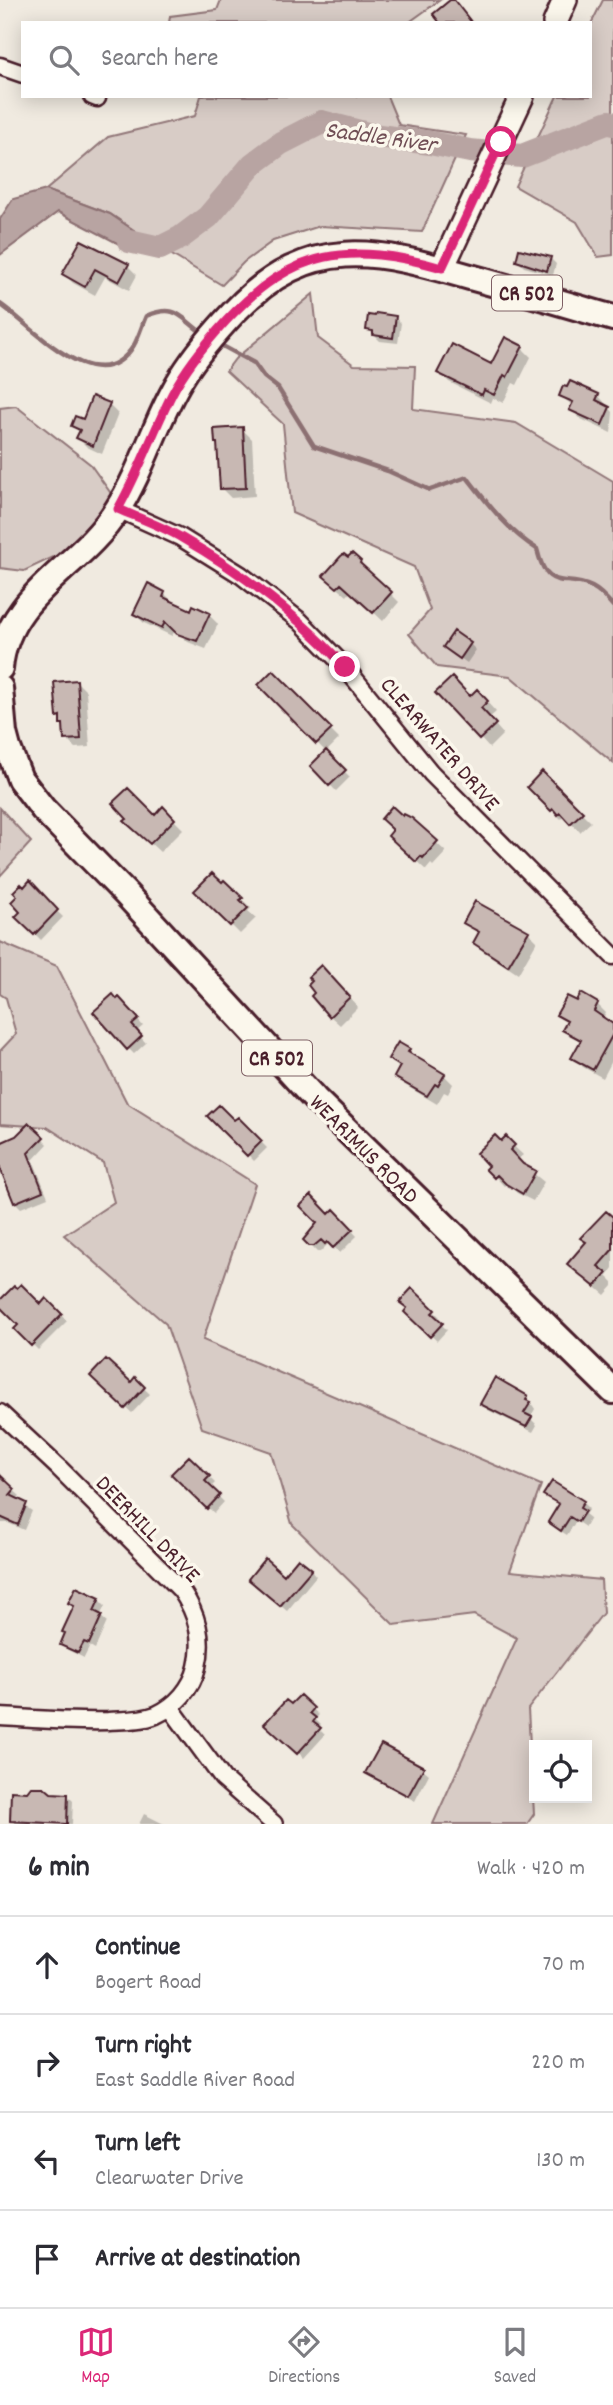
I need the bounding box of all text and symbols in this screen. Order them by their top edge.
search box [21,21,592,98]
icon: search [45,41,83,79]
text: Search here [101,41,219,78]
water label: Saddle River [323,114,441,164]
route start [485,126,516,157]
road number: CR 502 [492,276,562,310]
route end [329,651,360,682]
street label: CLEARWATER DRIVE [371,671,506,820]
road number: CR 502 [242,1040,312,1076]
street label: WEARIMUS ROAD [300,1088,425,1213]
street label: DEERHILL DRIVE [86,1469,207,1592]
map controls [529,1740,592,1803]
button: locate [529,1740,592,1803]
text: 6 min [28,1848,90,1891]
text: Walk · 420 m [477,1853,585,1886]
text: Continue [95,1930,180,1967]
icon: ahead [28,1946,66,1984]
text: 70 m [543,1949,585,1982]
text: Bogert Road [95,1967,202,2000]
text: Turn right [95,2028,192,2065]
icon: right [28,2044,66,2082]
text: 220 m [531,2047,585,2080]
text: East Saddle River Road [95,2065,295,2098]
text: Turn left [95,2126,181,2163]
icon: left [28,2142,66,2180]
text: 130 m [536,2145,585,2178]
text: Clearwater Drive [95,2163,244,2196]
icon: arrive [28,2240,66,2278]
text: Arrive at destination [95,2241,300,2278]
tab: Map [77,2323,115,2392]
tab: Directions [268,2323,340,2392]
tab: Saved [494,2323,536,2392]

